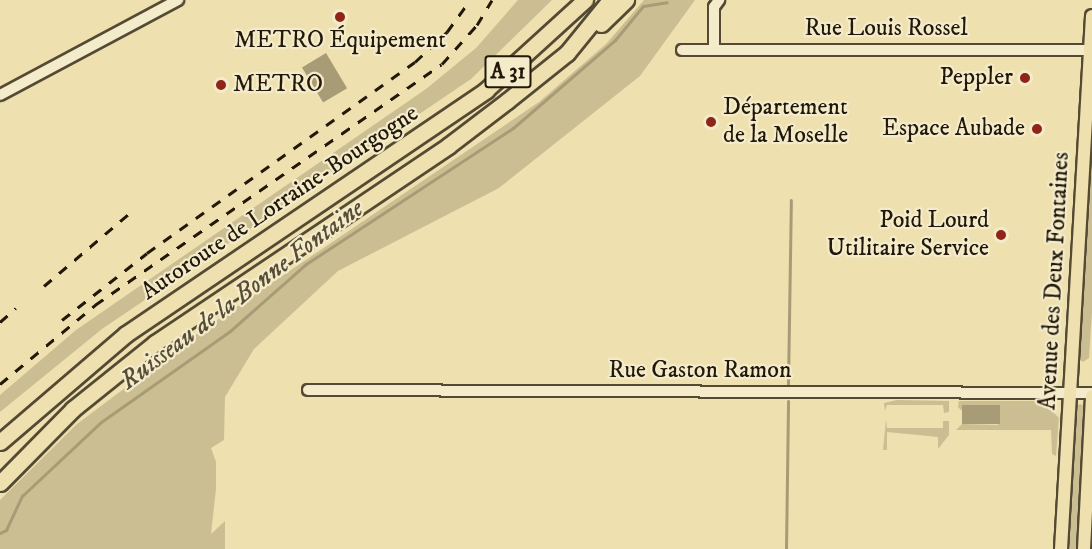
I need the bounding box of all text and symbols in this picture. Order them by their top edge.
marker: METRO Équipement [333,10,347,24]
street label: Rue Louis Rossel [804,15,968,43]
place label: METRO Équipement [234,27,446,55]
road number: A 31 [484,53,532,91]
place label: Peppler [939,64,1013,92]
place label: METRO [233,71,323,99]
marker: Peppler [1018,71,1032,85]
marker: METRO [214,78,228,92]
place label: Département de la Moselle [723,94,848,150]
street label: Autoroute de Lorraine-Bourgogne [136,99,424,307]
marker: Département de la Moselle [704,115,718,129]
place label: Espace Aubade [882,115,1025,143]
marker: Espace Aubade [1030,122,1044,136]
street label: Avenue des Deux Fontaines [1034,151,1076,411]
water label: Ruisseau de la Bonne Fontaine [114,193,370,397]
place label: Poid Lourd Utilitaire Service [827,207,989,263]
marker: Poid Lourd Utilitaire Service [994,228,1008,242]
street label: Rue Gaston Ramon [609,357,791,385]

